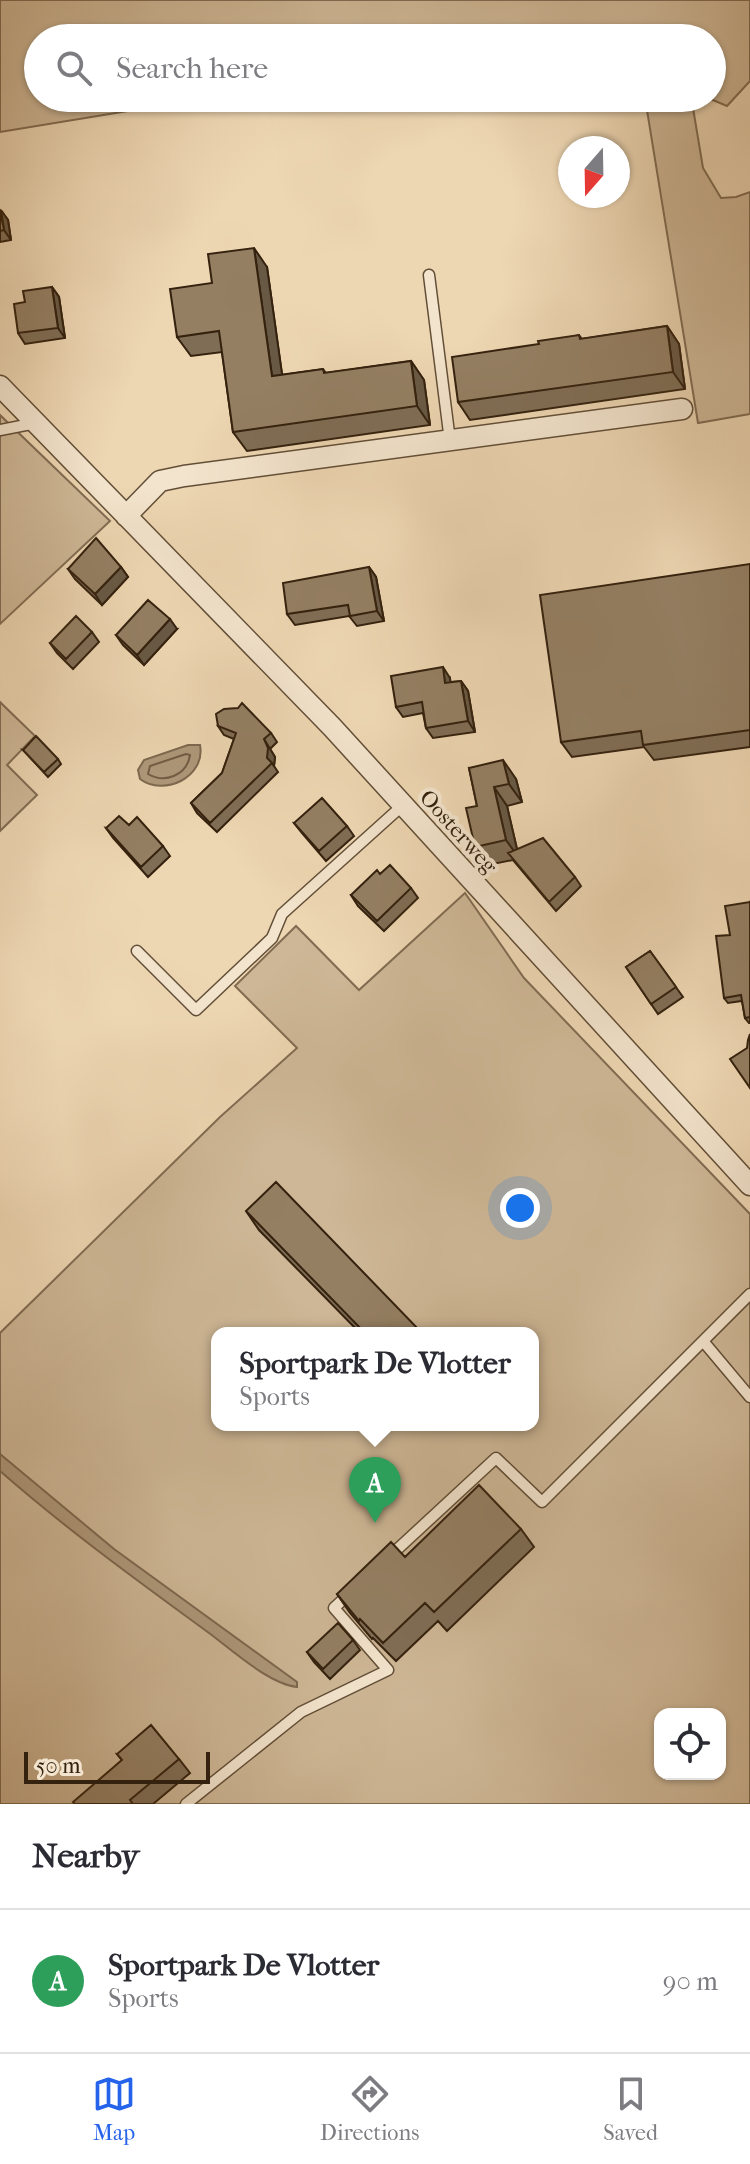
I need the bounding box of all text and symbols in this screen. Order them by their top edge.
search box [24,24,726,112]
icon: search [52,46,96,90]
text: Search here [116,51,268,86]
north arrow [558,136,630,208]
street label: Oosterweg [414,785,503,879]
your location [500,1188,540,1228]
popup [211,1327,539,1431]
text: Sportpark De Vlotter [239,1346,511,1381]
text: Sports [239,1381,310,1412]
pin: A [349,1457,401,1523]
map controls [654,1708,726,1780]
button: locate [654,1708,726,1780]
scale bar [24,1748,210,1784]
text: 50 m [36,1753,81,1779]
text: Nearby [32,1836,139,1876]
text: Sportpark De Vlotter [108,1948,379,1983]
text: A [50,1966,66,1997]
text: 90 m [663,1966,718,1997]
text: Sports [108,1983,179,2014]
tab: Map [92,2072,136,2146]
tab: Directions [320,2072,419,2146]
tab: Saved [603,2072,658,2146]

